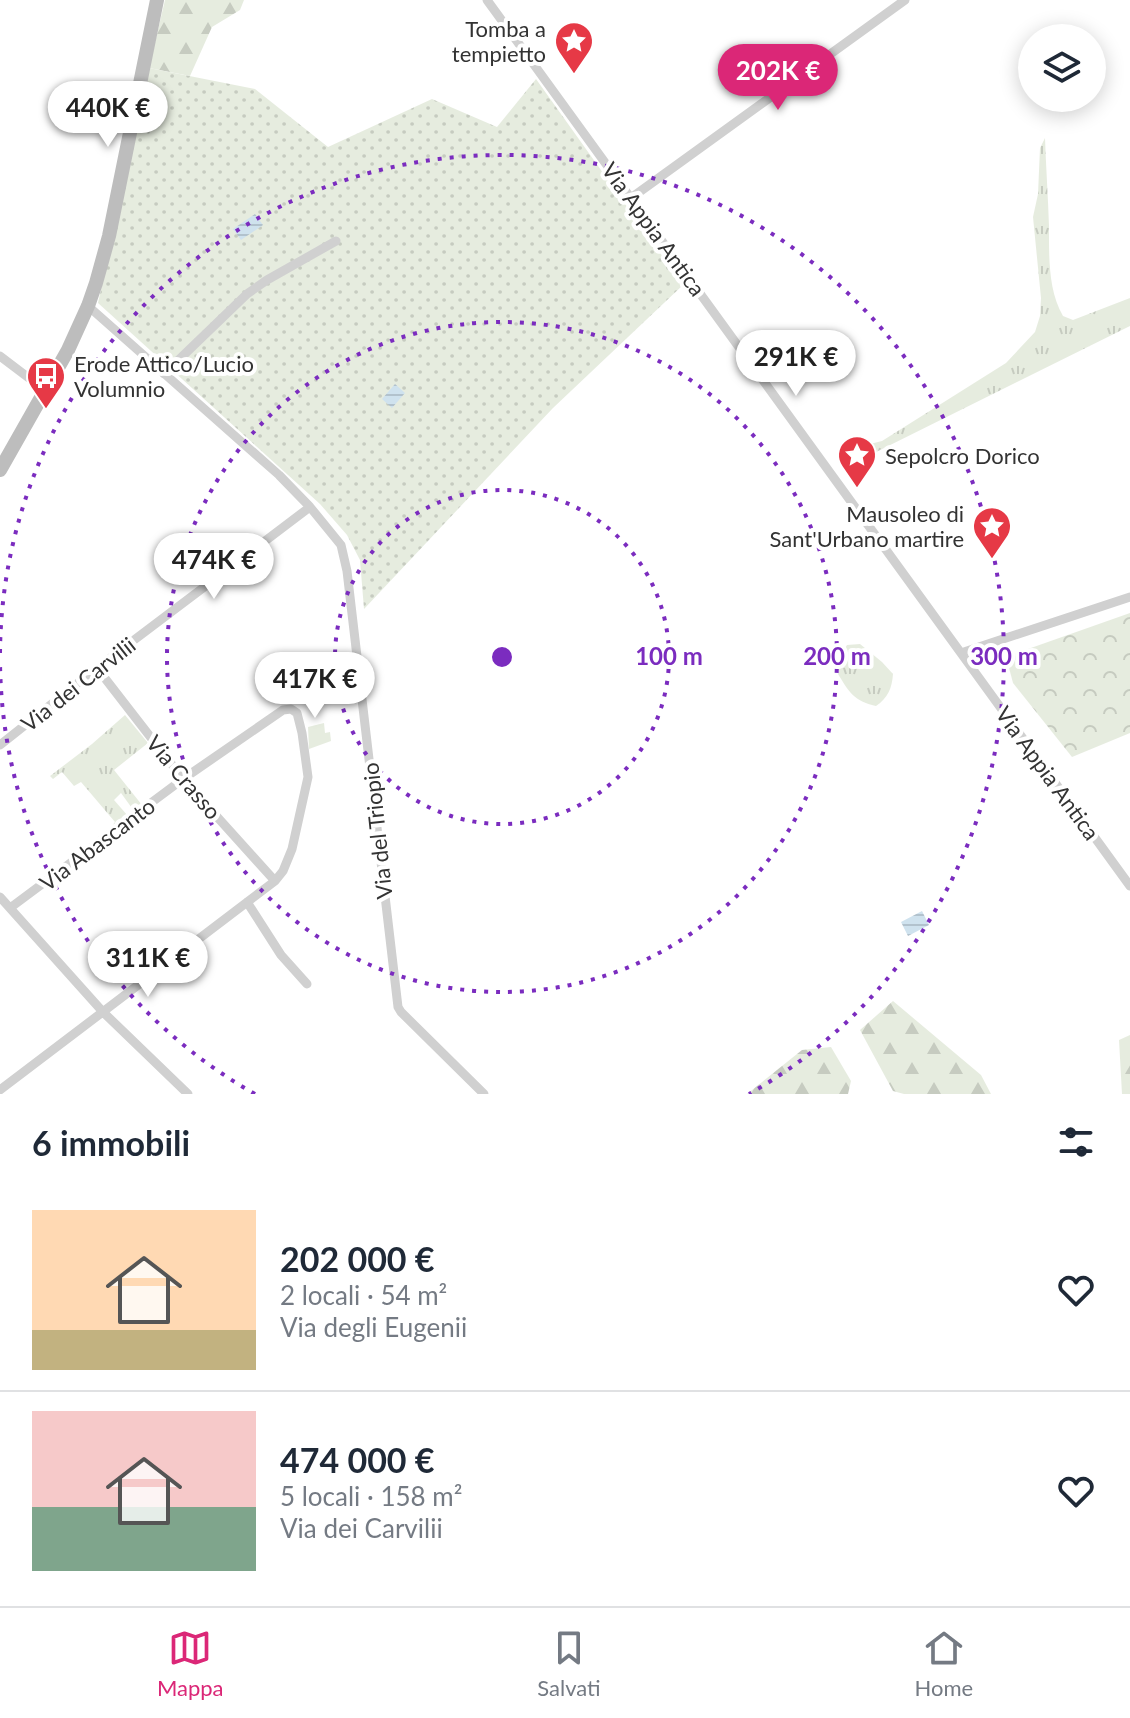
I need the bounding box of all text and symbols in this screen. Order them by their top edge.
place label: Tomba a tempietto [452,15,546,67]
place icon: Tomba a tempietto [553,20,595,75]
map controls [1018,24,1106,112]
button: layers [1018,24,1106,112]
pin: 202K € [713,44,843,112]
text: 202K € [736,54,820,86]
pin: 440K € [43,81,173,149]
text: 440K € [66,91,150,123]
street label: Via Appia Antica [596,157,712,301]
pin: 291K € [731,330,861,398]
text: 291K € [754,340,838,372]
place label: Erode Attico/Lucio Volumnio [74,350,254,402]
bus stop icon: Erode Attico/Lucio Volumnio [25,355,67,410]
place icon: Sepolcro Dorico [836,434,878,489]
place label: Sepolcro Dorico [885,442,1040,469]
place label: Mausoleo di Sant'Urbano martire [770,500,964,552]
place icon: Mausoleo di Sant'Urbano martire [971,505,1013,560]
pin: 474K € [149,533,279,601]
text: 474K € [172,543,256,575]
street label: Via dei Carvilii [15,631,141,737]
text: 100 m [635,641,703,670]
text: 200 m [803,641,871,670]
text: 300 m [970,641,1038,670]
centre of rings [488,643,516,671]
pin: 417K € [250,652,380,720]
text: 417K € [273,662,357,694]
street label: Via Appia Antica [990,701,1106,845]
street label: Via Crasso [141,729,227,825]
street label: Via del Triopio [356,761,398,901]
street label: Via Abascanto [34,792,160,896]
pin: 311K € [83,931,213,999]
text: 311K € [106,941,190,973]
icon: filters [1054,1120,1098,1164]
text: 6 immobili [32,1122,190,1163]
text: 202 000 € [280,1238,435,1279]
icon: home [96,1242,192,1338]
icon: heart [1054,1268,1098,1312]
text: 2 locali · 54 m² [280,1279,447,1311]
text: Via degli Eugenii [280,1311,467,1343]
text: 474 000 € [280,1439,435,1480]
icon: home [96,1443,192,1539]
icon: heart [1054,1469,1098,1513]
text: 5 locali · 158 m² [280,1480,462,1512]
text: Via dei Carvilii [280,1512,443,1544]
tab: Mappa [157,1626,224,1701]
tab: Salvati [537,1626,601,1701]
tab: Home [914,1626,973,1701]

